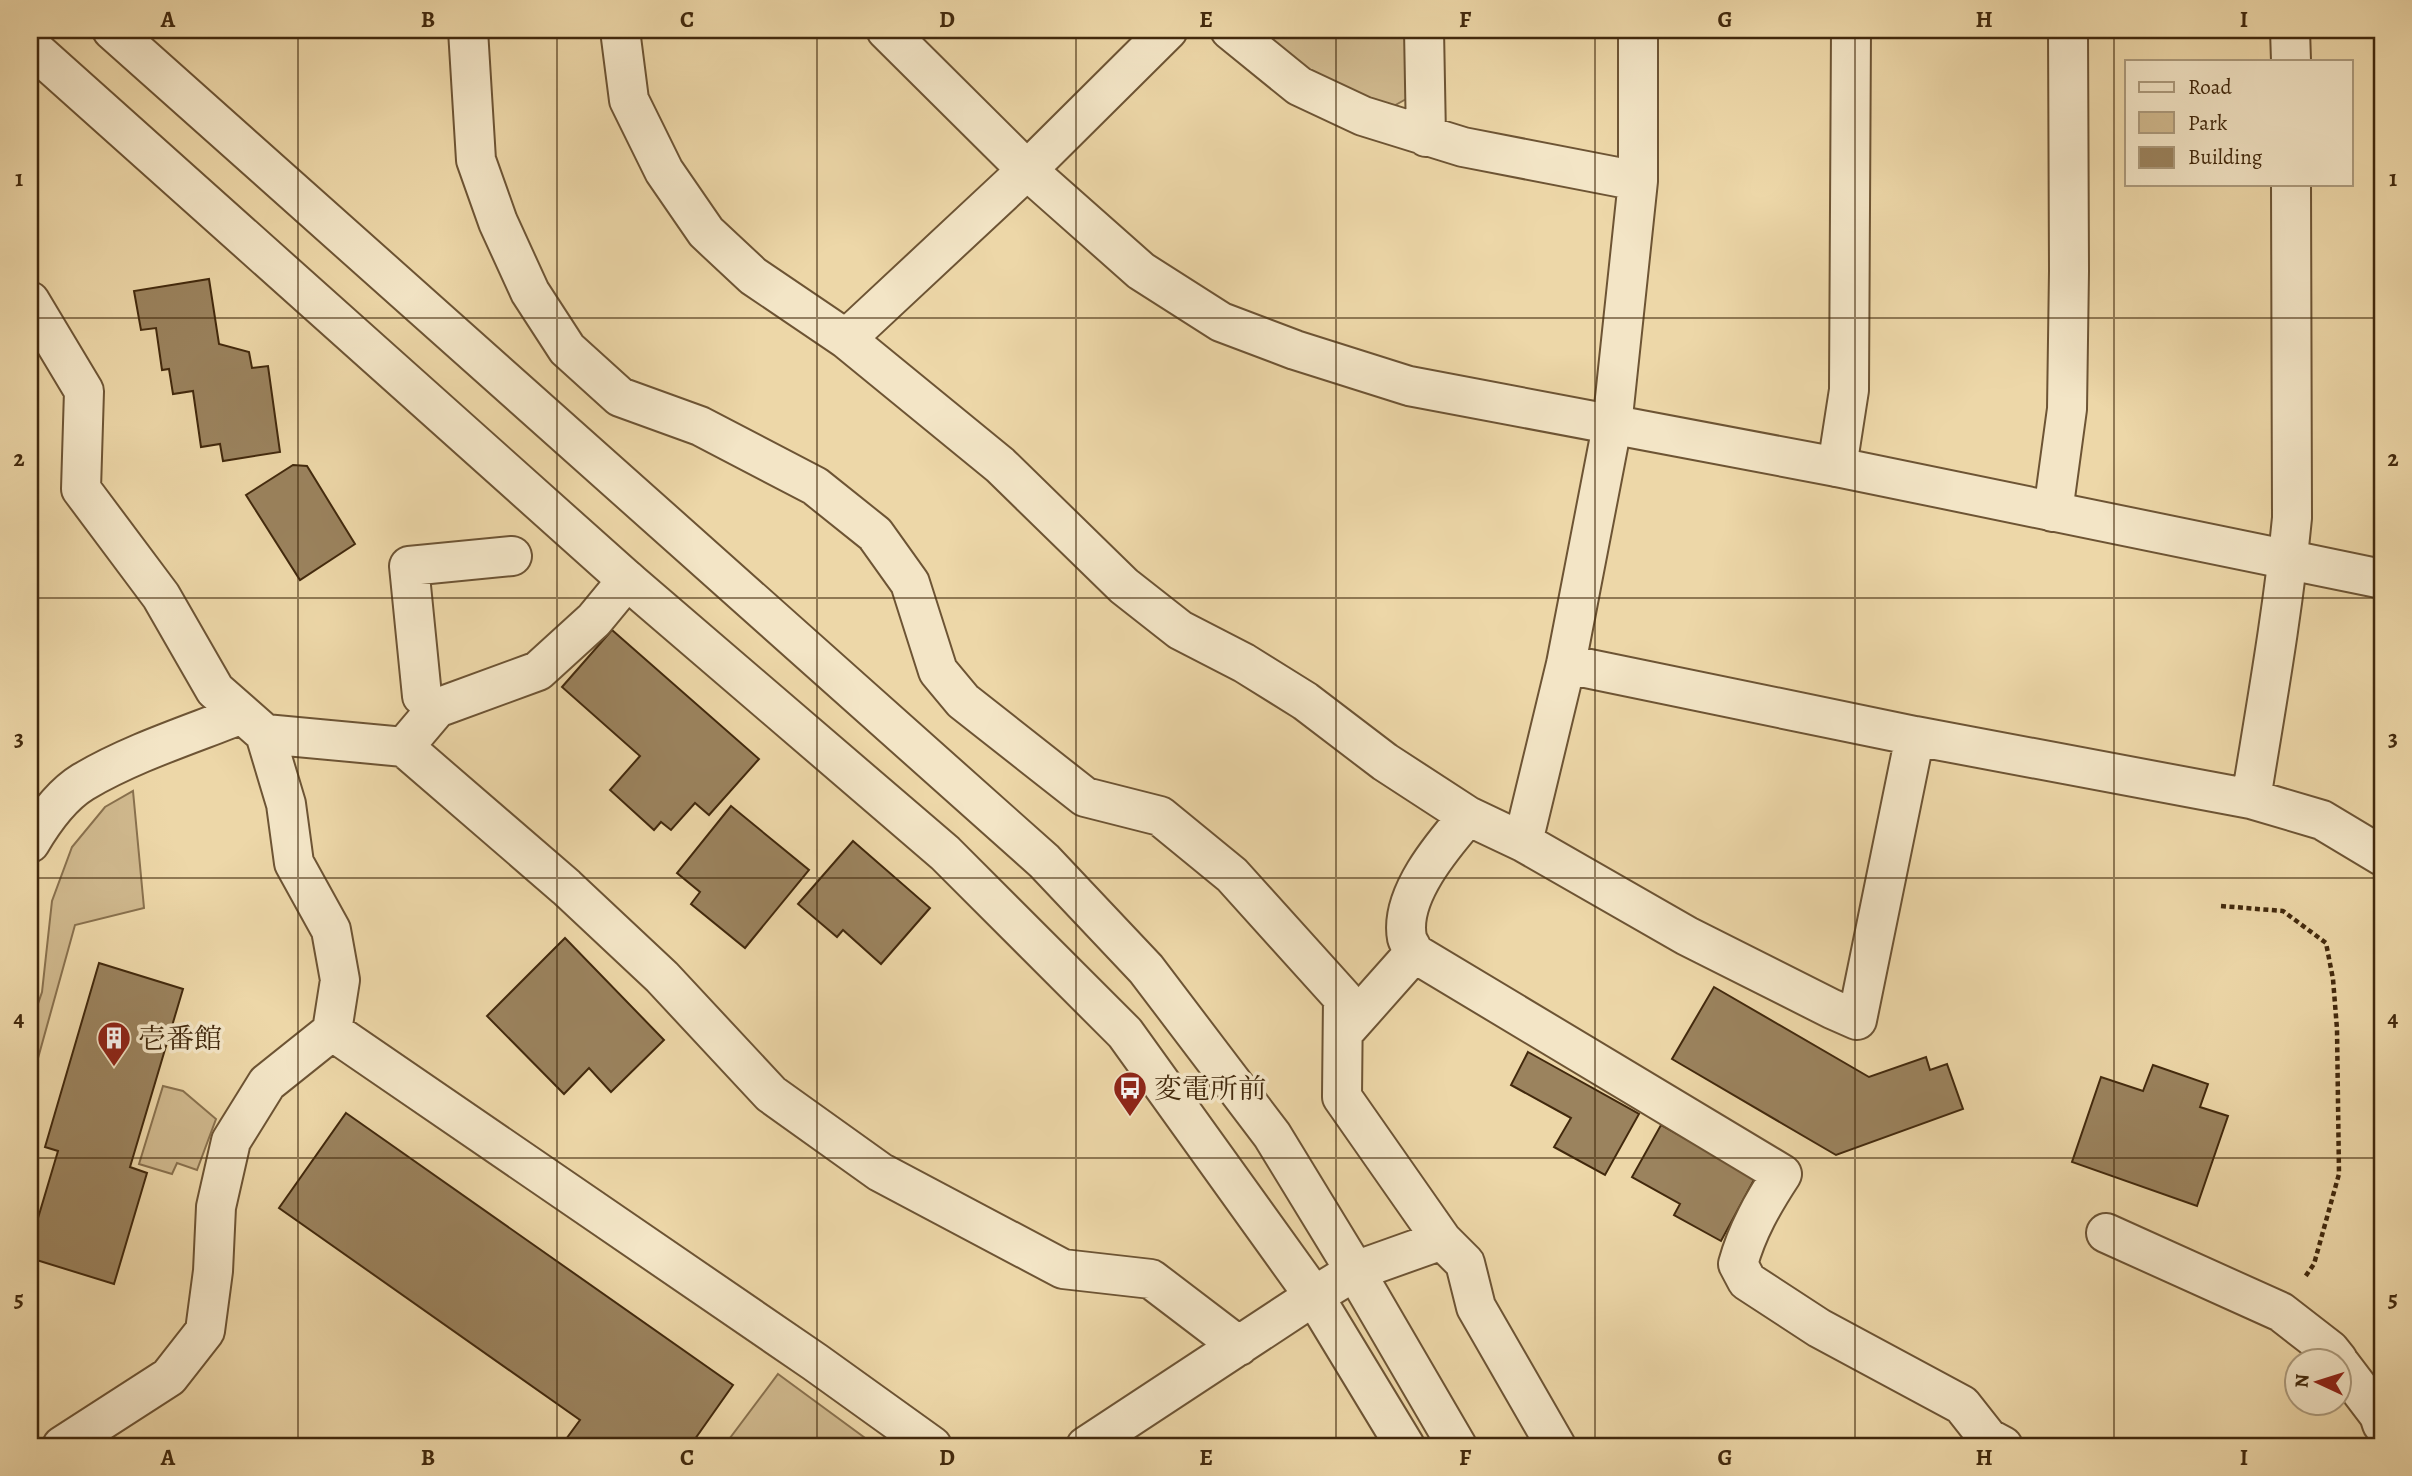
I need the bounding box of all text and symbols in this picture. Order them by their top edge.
text: A [160,4,176,35]
text: B [421,4,435,35]
text: C [680,4,694,35]
text: D [939,4,955,35]
text: E [1199,4,1213,35]
text: F [1459,4,1472,35]
text: G [1717,4,1733,35]
text: H [1975,4,1993,35]
text: I [2240,4,2248,35]
legend [2125,60,2352,186]
text: Road [2188,73,2232,101]
text: Park [2188,109,2228,137]
text: Building [2188,143,2263,171]
text: 1 [15,163,23,194]
text: 1 [2389,163,2397,194]
text: 2 [13,443,25,474]
text: 2 [2387,443,2399,474]
text: 3 [14,723,24,754]
text: 3 [2388,723,2398,754]
text: 4 [14,1003,25,1034]
text: 4 [2388,1003,2399,1034]
building icon: 壱番館 [95,1019,133,1068]
place label: 壱番館 [138,1020,222,1058]
bus stop icon: 変電所前 [1111,1069,1149,1118]
place label: 変電所前 [1154,1070,1266,1108]
text: 5 [14,1283,24,1314]
text: 5 [2388,1283,2398,1314]
north arrow [2282,1346,2352,1416]
text: N [2289,1373,2316,1389]
text: A [160,1442,176,1473]
text: B [421,1442,435,1473]
text: C [680,1442,694,1473]
text: D [939,1442,955,1473]
text: E [1199,1442,1213,1473]
text: F [1459,1442,1472,1473]
text: G [1717,1442,1733,1473]
text: H [1975,1442,1993,1473]
text: I [2240,1442,2248,1473]

